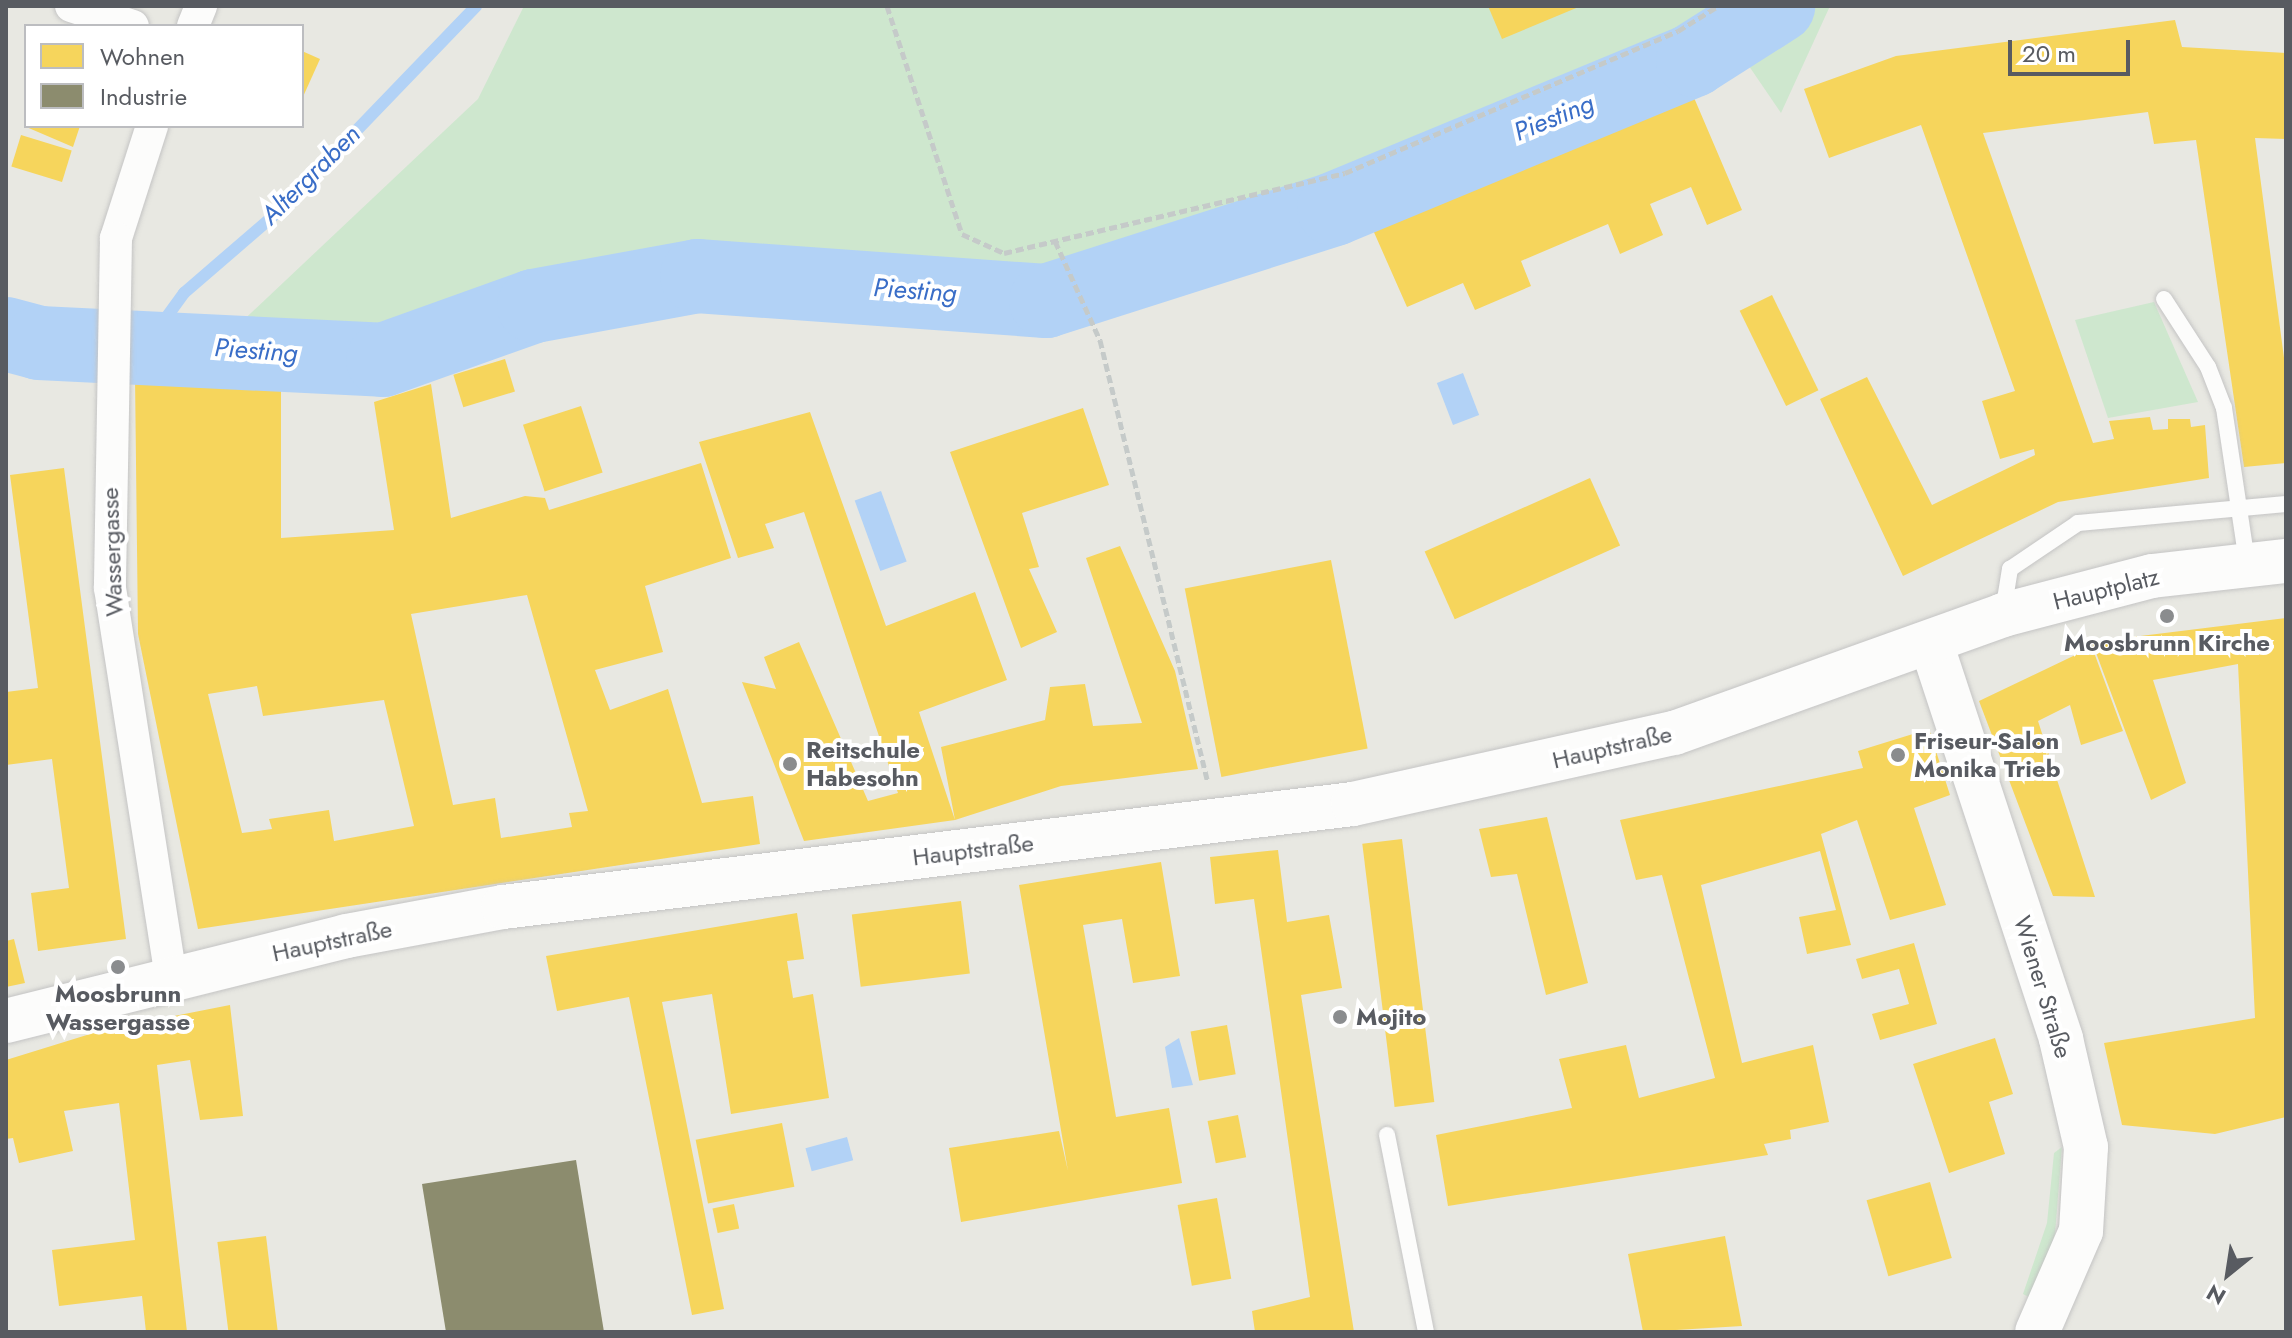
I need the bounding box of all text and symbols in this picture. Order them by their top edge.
legend [24,24,304,128]
scale bar [2012,24,2134,74]
text: 20 m [2022,36,2076,71]
text: Wohnen [100,39,185,74]
text: Industrie [100,79,187,114]
water label: Piesting [1509,88,1599,148]
water label: Altergraben [255,119,367,231]
water label: Piesting [872,273,958,309]
water label: Piesting [213,333,299,369]
street label: Wassergasse [95,487,129,617]
street label: Hauptplatz [2050,562,2162,616]
marker: Moosbrunn Kirche [2158,607,2176,625]
place label: Moosbrunn Kirche [2064,629,2270,657]
street label: Hauptstraße [1549,719,1675,775]
place label: Friseur-Salon Monika Trieb [1914,727,2061,783]
place label: Reitschule Habesohn [806,736,920,792]
marker: Friseur-Salon Monika Trieb [1889,746,1907,764]
marker: Reitschule Habesohn [781,755,799,773]
street label: Hauptstraße [911,828,1035,872]
street label: Wiener Straße [2008,912,2078,1062]
street label: Hauptstraße [269,914,395,968]
marker: Moosbrunn Wassergasse [109,958,127,976]
place label: Moosbrunn Wassergasse [46,980,190,1036]
place label: Mojito [1356,1003,1426,1031]
marker: Mojito [1331,1008,1349,1026]
north arrow [2188,1234,2268,1314]
text: N [2200,1277,2232,1313]

